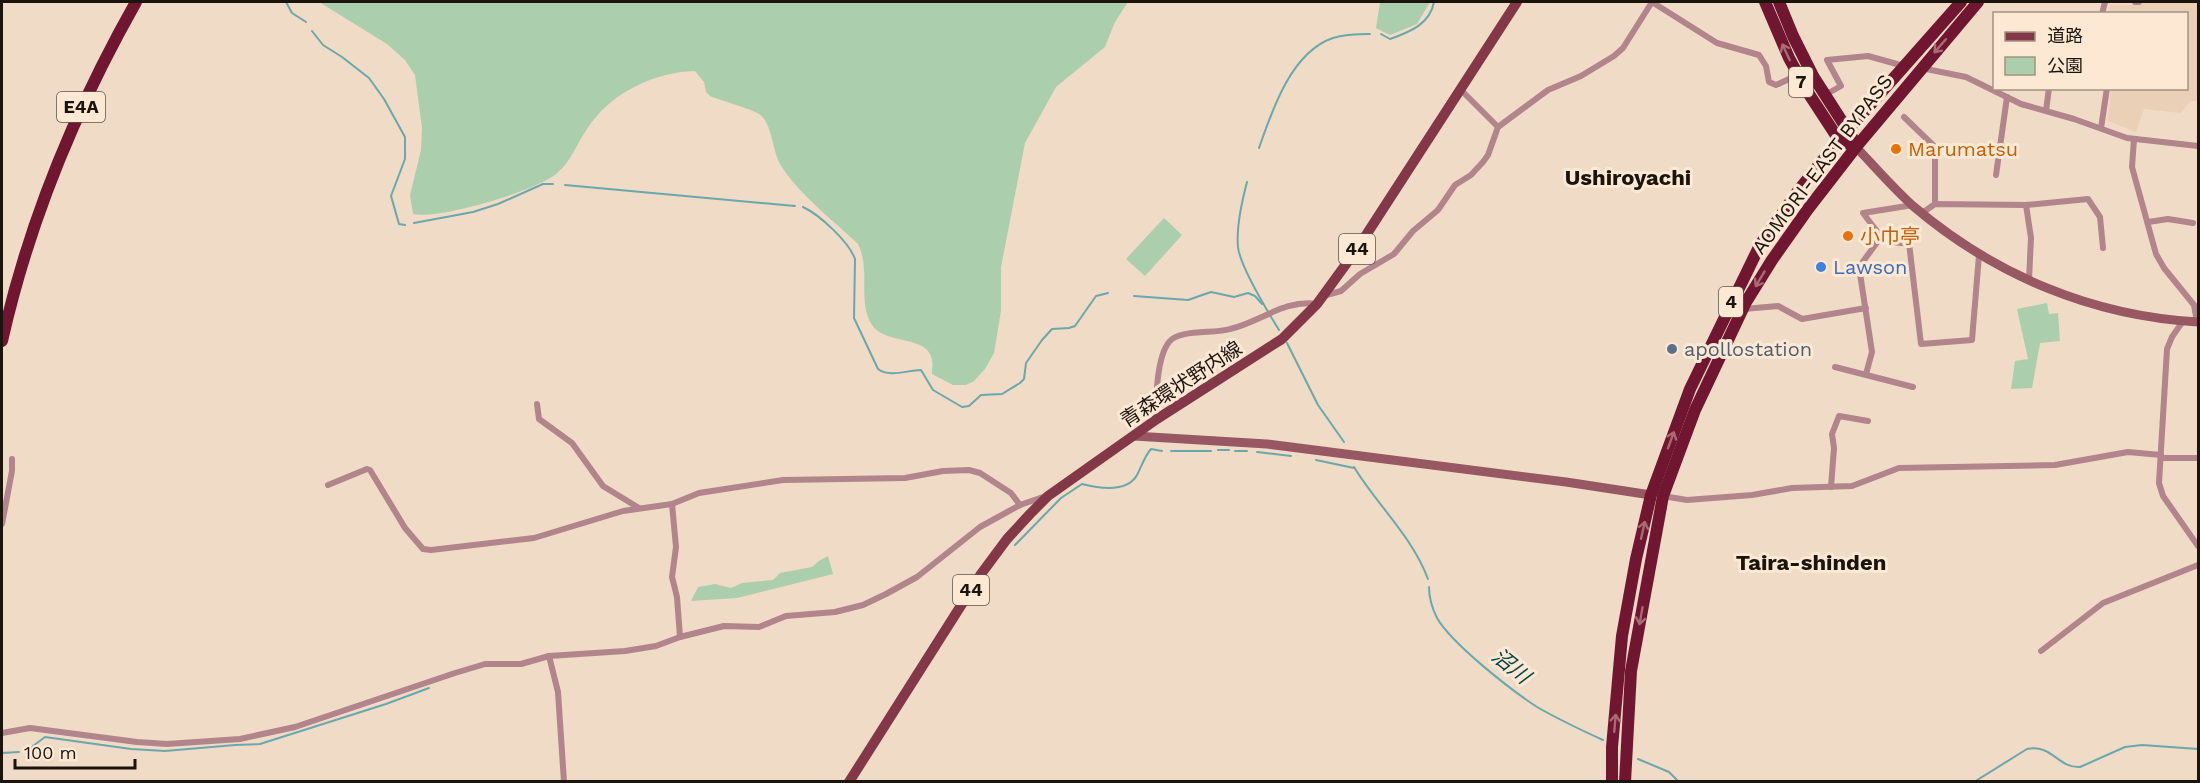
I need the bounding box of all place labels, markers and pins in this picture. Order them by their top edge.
place label: Marumatsu [1908,137,2018,161]
marker: Marumatsu [1889,142,1903,156]
place label: 小巾亭 [1860,224,1920,248]
marker: 小巾亭 [1841,229,1855,243]
place label: Lawson [1833,255,1907,279]
marker: Lawson [1814,260,1828,274]
place label: apollostation [1684,337,1812,361]
marker: apollostation [1665,342,1679,356]

